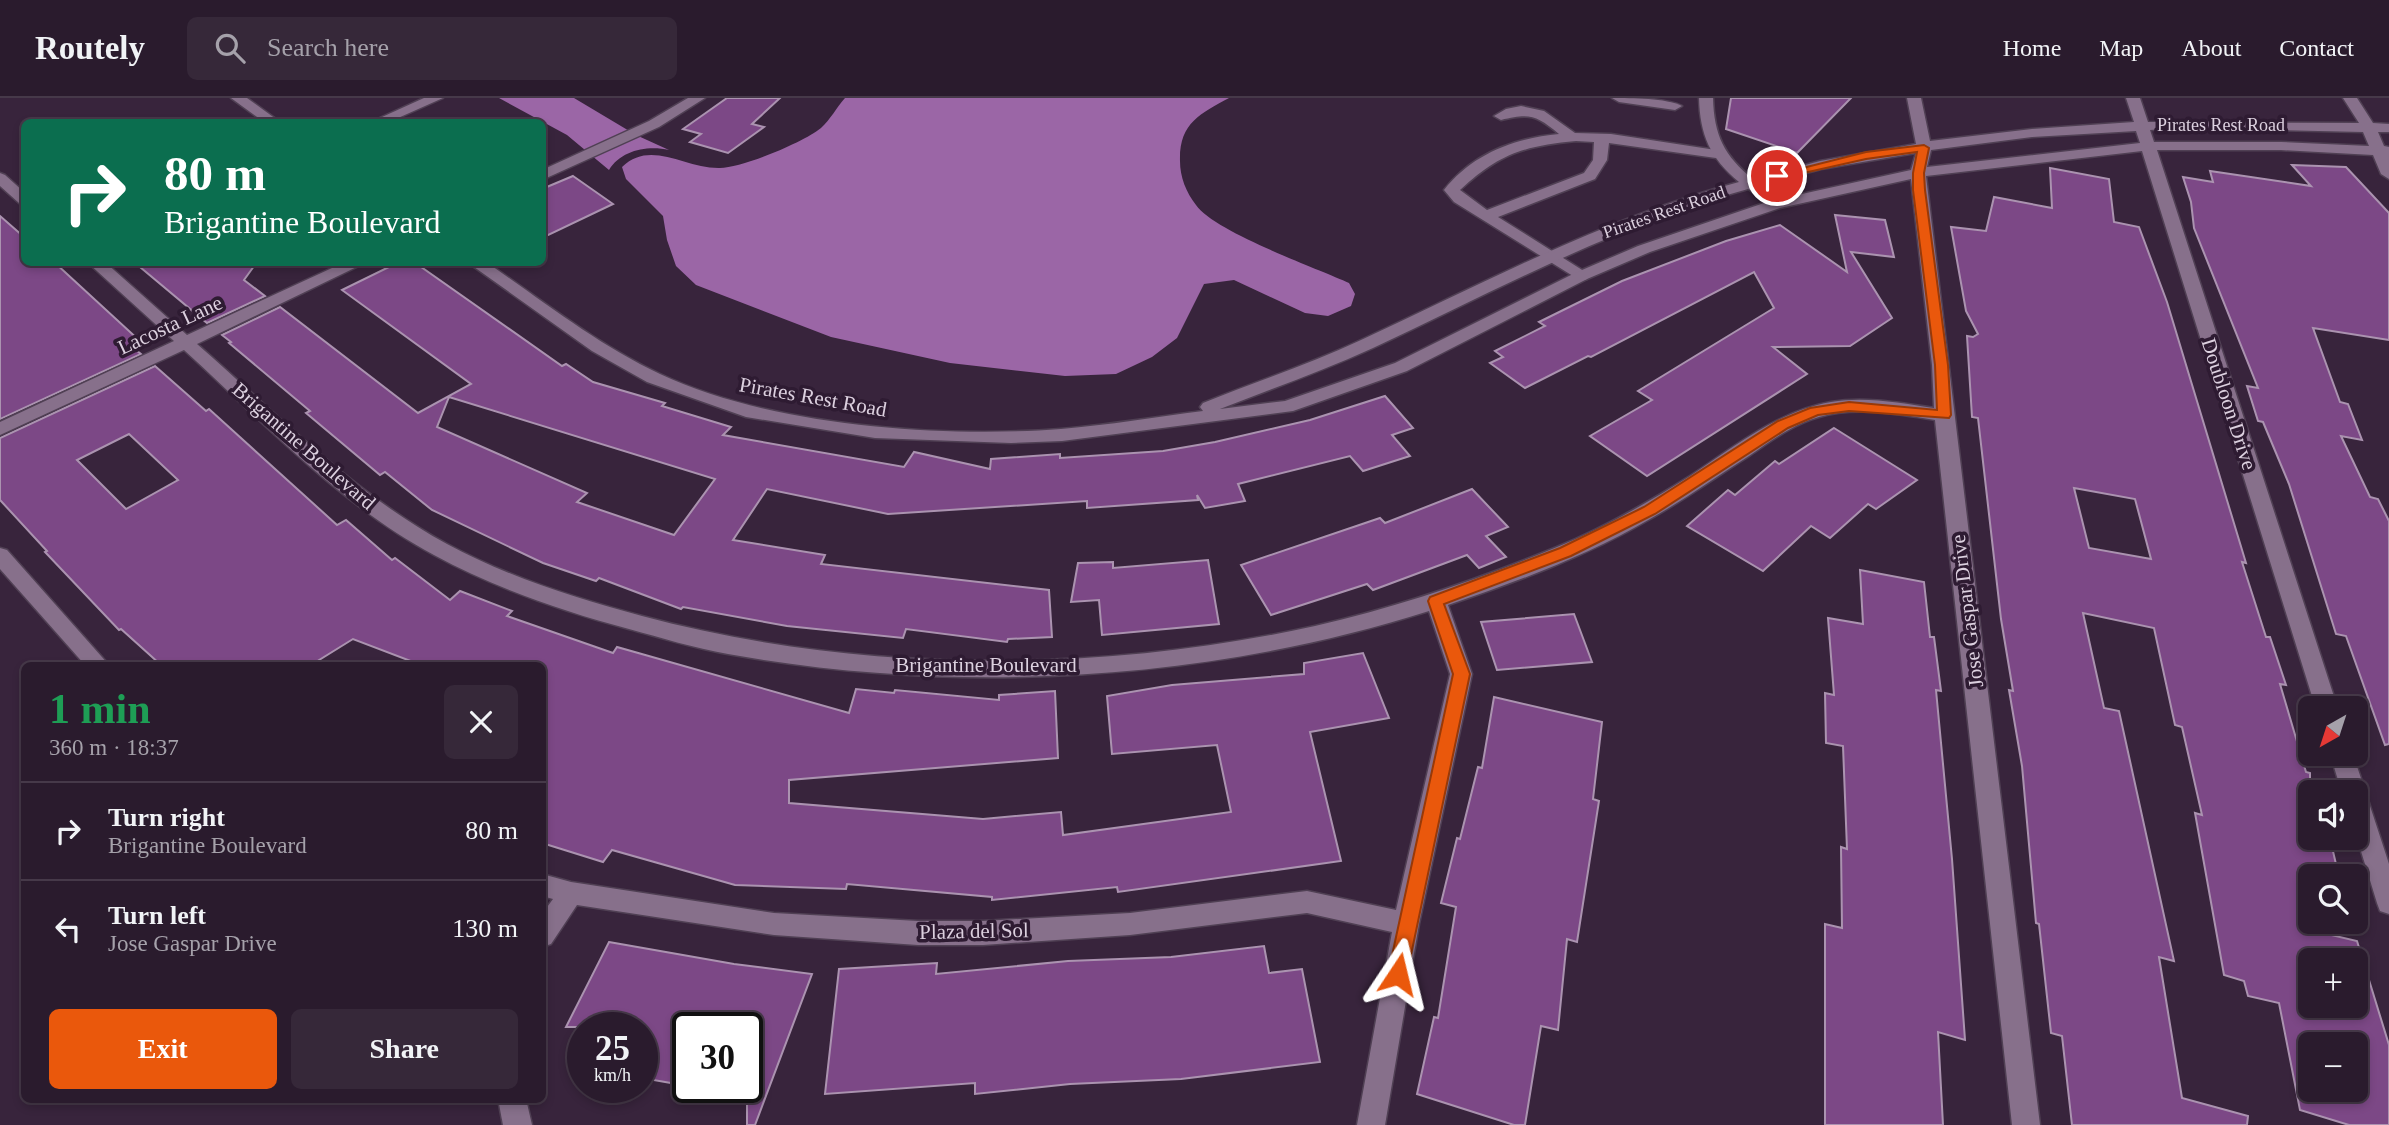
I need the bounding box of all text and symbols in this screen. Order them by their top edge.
search box [187,17,677,80]
icon: search [211,29,249,67]
text: Routely [35,30,145,66]
text: Search here [267,33,389,62]
text: Home [2003,35,2061,61]
text: Map [2099,35,2143,61]
text: About [2181,35,2241,61]
text: Contact [2279,35,2354,61]
street label: Pirates Rest Road [2157,115,2285,135]
text: 80 m [164,146,266,201]
pin [1747,146,1807,206]
icon: right [49,147,140,238]
icon: arrive [1758,157,1796,195]
street label: Pirates Rest Road [1600,182,1728,242]
text: Brigantine Boulevard [164,204,440,240]
street label: Lacosta Lane [114,290,226,360]
street label: Doubloon Drive [2196,335,2262,473]
street label: Pirates Rest Road [737,372,889,422]
street label: Brigantine Boulevard [228,377,381,515]
street label: Jose Gaspar Drive [1946,533,1988,689]
street label: Brigantine Boulevard [895,653,1077,677]
button: close [444,685,518,759]
text: 1 min [49,686,151,732]
north arrow [2298,696,2368,766]
map controls [2298,696,2368,1102]
text: 360 m · 18:37 [49,735,179,760]
button: sound [2298,780,2368,850]
text: Turn right [108,803,225,832]
icon: right [49,812,87,850]
text: 80 m [465,816,518,845]
text: Brigantine Boulevard [108,833,307,858]
button: search [2298,864,2368,934]
text: Turn left [108,901,206,930]
icon: left [49,910,87,948]
text: 130 m [452,914,518,943]
street label: Plaza del Sol [919,918,1029,944]
text: Jose Gaspar Drive [108,931,277,956]
position arrow [1361,937,1435,1011]
button: + [2298,948,2368,1018]
button: Exit [49,1009,277,1089]
button: Share [291,1009,518,1089]
speed limit sign: 30 [672,1012,763,1103]
text: 25 [595,1029,630,1068]
button: − [2298,1032,2368,1102]
text: km/h [594,1065,631,1085]

